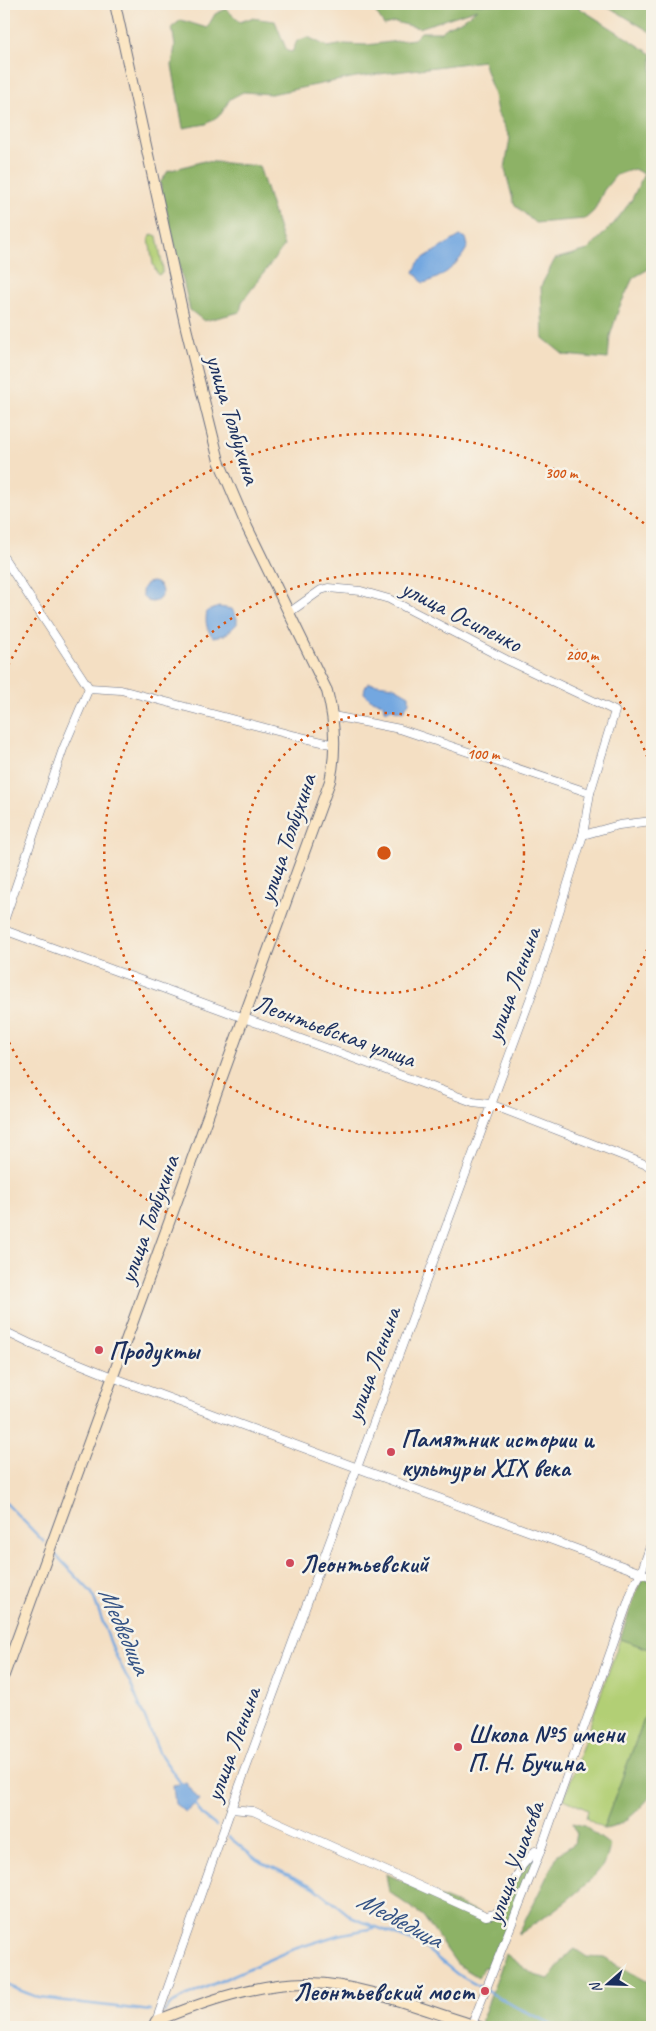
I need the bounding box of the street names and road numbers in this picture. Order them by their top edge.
street label: улица Толбухина [198,349,269,490]
street label: улица Осипенко [394,571,528,660]
street label: улица Толбухина [249,768,325,909]
street label: улица Ленина [477,920,549,1048]
street label: Леонтьевская улица [250,987,422,1076]
street label: улица Толбухина [110,1149,188,1290]
street label: улица Ленина [337,1300,409,1428]
street label: улица Ленина [197,1680,269,1808]
street label: улица Ушакова [478,1795,553,1929]

